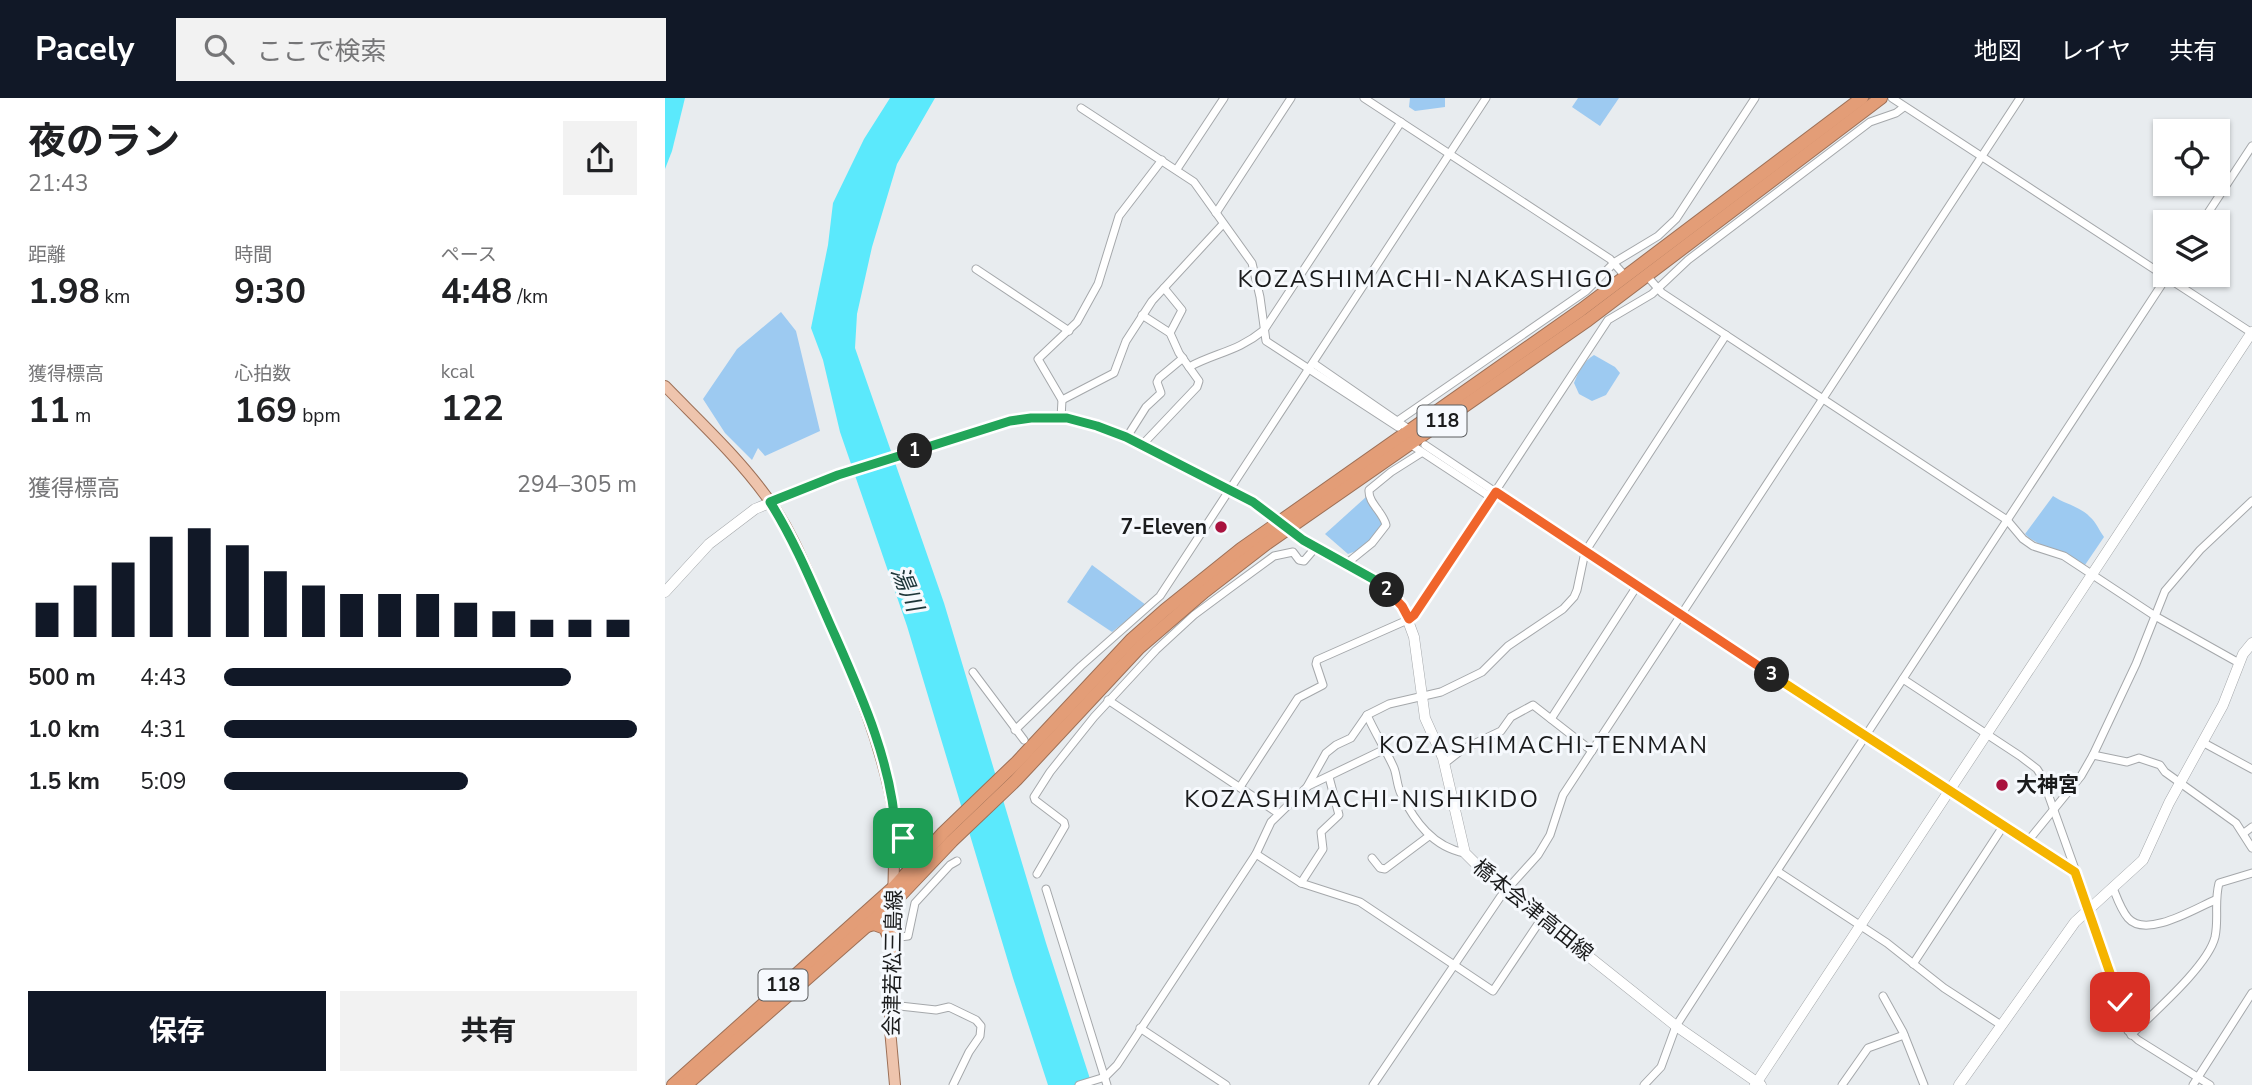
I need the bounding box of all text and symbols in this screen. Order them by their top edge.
search box [176,18,666,81]
text: Pacely [35,27,134,72]
icon: search [200,30,238,68]
text: ここで検索 [256,34,386,69]
text: 地図 [1974,35,2022,67]
text: レイヤ [2060,35,2131,67]
text: 共有 [2169,35,2217,67]
text: 夜のラン [28,116,180,167]
map controls [2153,119,2230,287]
button: locate [2153,119,2230,196]
button: share [563,121,637,195]
text: 21:43 [28,168,88,199]
button: layers [2153,210,2230,287]
text: 距離 [28,242,66,268]
text: 時間 [234,242,272,268]
text: ペース [441,242,497,268]
district label: KOZASHIMACHI-NAKASHIGO [1237,263,1615,295]
text: 1.98 [28,268,100,315]
text: 9:30 [234,268,306,315]
text: 4:48 [441,268,512,315]
text: km [100,284,130,310]
text: /km [512,284,548,310]
text: kcal [441,359,474,385]
text: 獲得標高 [28,361,104,387]
text: 心拍数 [234,361,291,387]
text: 122 [441,385,504,432]
text: 11 [28,387,70,434]
text: 169 [234,387,297,434]
text: m [70,403,91,429]
text: bpm [297,403,341,429]
road number: 118 [1417,406,1467,436]
pin: 1 [897,434,933,468]
text: 1 [909,437,920,463]
text: 294–305 m [517,469,637,500]
text: 獲得標高 [28,473,120,504]
place label: 7-Eleven [1120,513,1207,541]
marker: 7-Eleven [1213,519,1229,535]
water label: 湯川 [884,562,931,619]
pin: 2 [1369,573,1405,608]
text: 2 [1381,576,1392,602]
pin: 3 [1755,658,1789,692]
text: 3 [1766,661,1777,687]
text: 500 m [28,662,96,693]
text: 4:43 [140,662,187,693]
text: 1.0 km [28,714,100,745]
text: 4:31 [140,714,187,745]
district label: KOZASHIMACHI-TENMAN [1379,729,1709,761]
text: 1.5 km [28,766,100,797]
text: 5:09 [140,766,187,797]
place label: 大神宮 [2016,771,2079,799]
marker: 大神宮 [1994,777,2010,793]
district label: KOZASHIMACHI-NISHIKIDO [1184,783,1540,815]
pin [873,808,933,868]
icon: arrive [884,819,922,857]
street label: 橋本会津高田線 [1467,853,1599,967]
street label: 会津若松三島線 [878,889,908,1037]
road number: 118 [759,970,807,1000]
pin [2090,972,2150,1032]
icon: check [2101,983,2139,1021]
button: 保存 [28,991,326,1071]
button: 共有 [340,991,637,1071]

